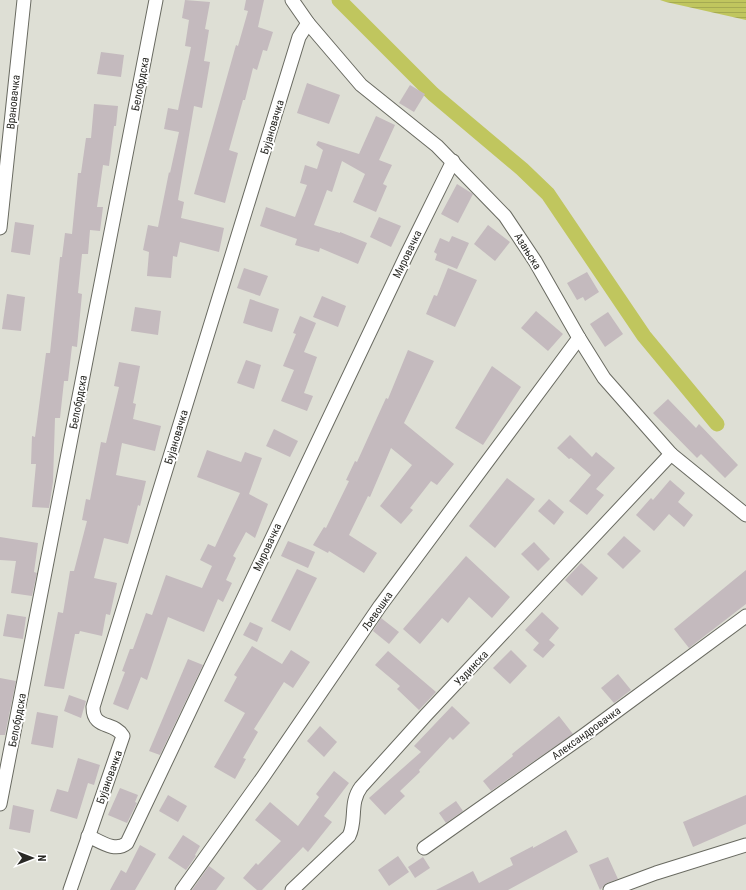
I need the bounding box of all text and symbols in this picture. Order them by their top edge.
street label: Белобрдска [129,56,152,112]
street label: Врановачка [4,74,23,130]
street label: Бујановачка [258,98,287,156]
street label: Мировачка [390,228,425,280]
street label: Азањска [511,231,544,272]
street label: Белобрдска [67,374,90,430]
street label: Бујановачка [162,408,191,466]
street label: Мировачка [251,521,284,573]
street label: Љевошка [359,589,396,633]
street label: Уздинска [452,648,491,689]
street label: Белобрдска [6,692,29,748]
street label: Александровачка [549,704,623,763]
street label: Бујановачка [94,749,125,806]
north arrow [12,838,52,878]
text: N [35,855,48,862]

